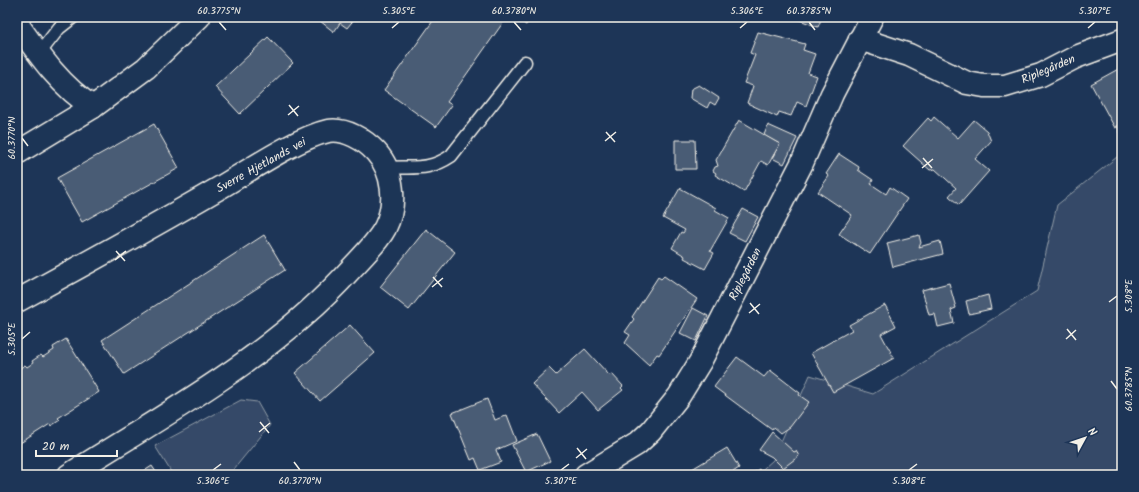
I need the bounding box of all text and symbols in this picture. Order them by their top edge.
text: 60.3775°N [197,3,241,19]
text: 5.305°E [382,3,417,19]
text: 60.3780°N [492,3,536,19]
text: 5.306°E [730,3,765,19]
text: 60.3785°N [787,3,832,19]
text: 5.307°E [1079,3,1112,19]
street label: Riplegården [1018,50,1078,89]
text: 60.3770°N [4,116,20,160]
street label: Sverre Hjetlands vei [213,132,311,198]
street label: Riplegården [724,244,767,304]
text: 5.308°E [1121,278,1137,313]
text: 5.305°E [4,321,20,356]
text: 60.3785°N [1121,366,1137,411]
north arrow [1065,418,1105,458]
text: N [1083,424,1101,441]
scale bar [36,432,117,458]
text: 20 m [42,437,70,456]
text: 5.306°E [196,473,231,489]
text: 60.3770°N [278,473,322,489]
text: 5.307°E [545,473,578,489]
text: 5.308°E [892,473,927,489]

